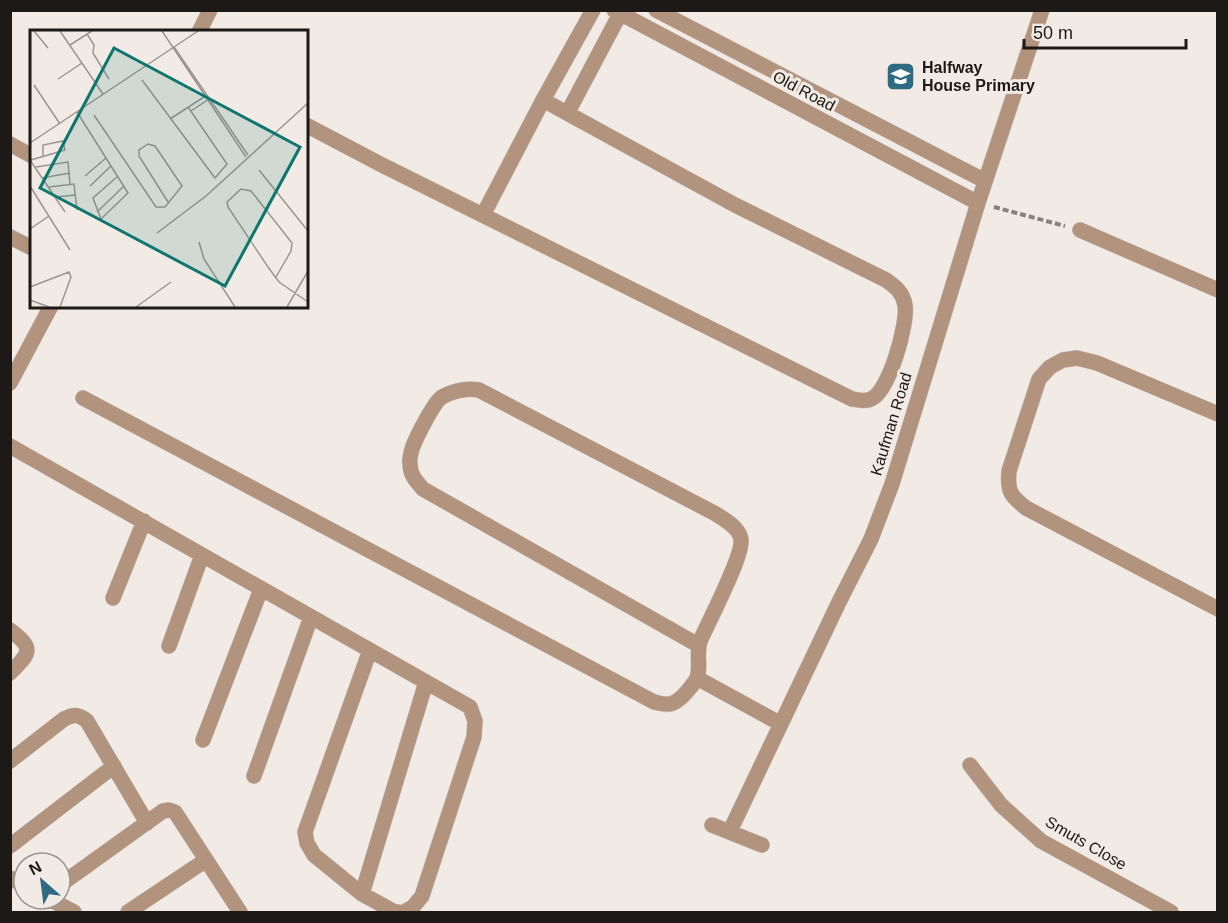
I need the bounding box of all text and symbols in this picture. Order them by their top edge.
scale bar [1024,12,1186,50]
text: 50 m [1033,23,1073,43]
inset map [30,30,308,308]
place label: Halfway House Primary [922,59,1035,94]
school or university icon: Halfway House Primary [885,60,917,92]
street label: Old Road [770,68,838,114]
street label: Kaufman Road [867,370,915,478]
street label: Smuts Close [1042,813,1130,873]
north arrow [12,851,72,911]
text: N [26,858,44,878]

